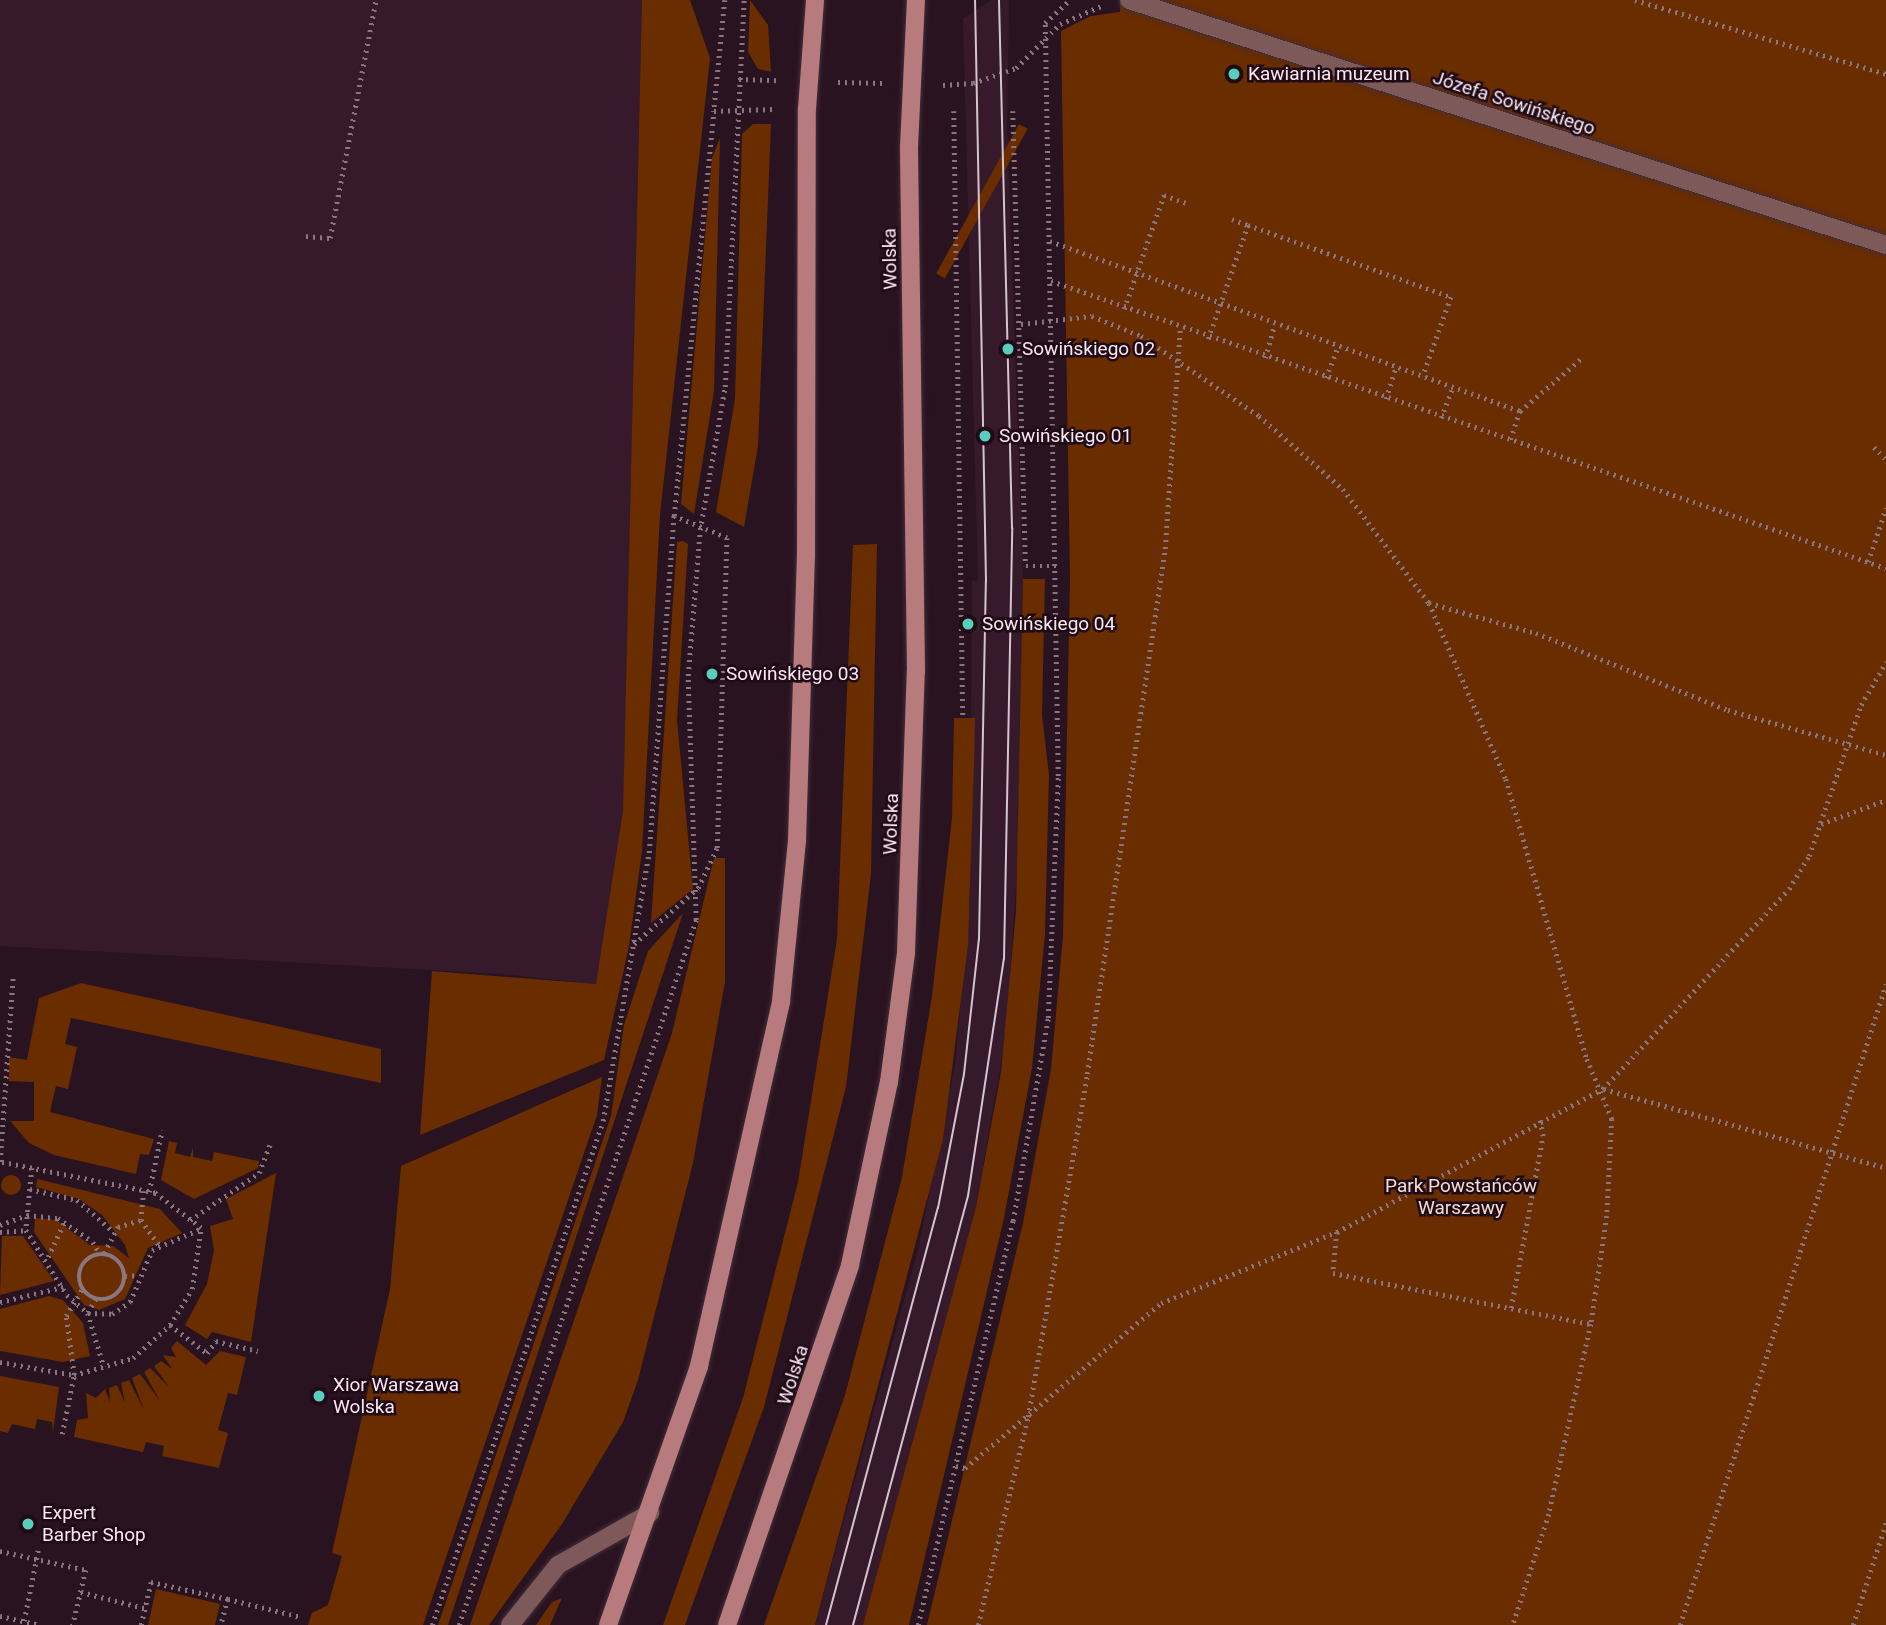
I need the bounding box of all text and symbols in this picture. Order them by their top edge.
place label: Kawiarnia muzeum [1248,63,1410,85]
marker: Kawiarnia muzeum [1226,66,1242,82]
street label: Józefa Sowińskiego [1430,66,1598,140]
street label: Wolska [878,228,902,290]
place label: Sowińskiego 02 [1022,338,1155,360]
marker: Sowińskiego 02 [1000,341,1016,357]
place label: Sowińskiego 01 [999,425,1132,447]
marker: Sowińskiego 01 [977,428,993,444]
place label: Sowińskiego 04 [982,613,1115,635]
marker: Sowińskiego 04 [960,616,976,632]
place label: Sowińskiego 03 [726,663,859,685]
marker: Sowińskiego 03 [704,666,720,682]
street label: Wolska [879,793,903,855]
park label: Park Powstańców Warszawy [1385,1175,1537,1219]
street label: Wolska [773,1342,813,1408]
place label: Xior Warszawa Wolska [333,1374,459,1418]
marker: Xior Warszawa Wolska [311,1388,327,1404]
place label: Expert Barber Shop [42,1502,146,1546]
marker: Expert Barber Shop [20,1516,36,1532]

